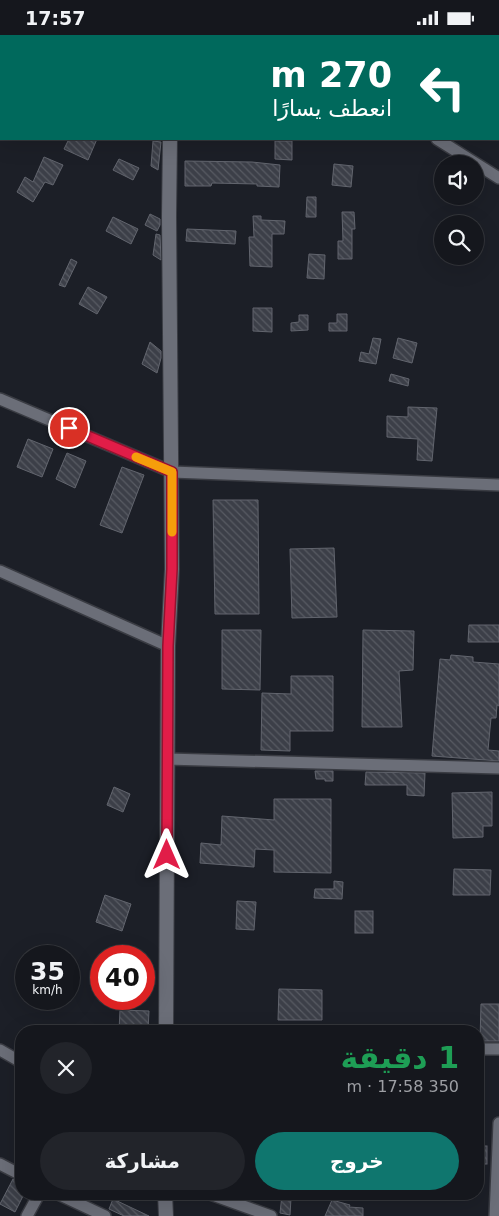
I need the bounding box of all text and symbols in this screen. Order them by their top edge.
text: 17:57 [25,7,85,29]
text: 270 m [270,55,392,95]
icon: left [410,55,475,120]
text: انعطف يسارًا [272,96,392,121]
map controls [434,155,484,265]
button: sound [434,155,484,205]
button: search [434,215,484,265]
pin [48,407,90,449]
icon: arrive [55,414,83,442]
position arrow [140,828,192,880]
speed limit sign: 40 [90,945,155,1010]
text: 35 [30,957,65,986]
text: km/h [32,983,63,997]
text: 1 دقيقة [341,1040,459,1075]
button: close [40,1042,92,1094]
text: 350 m · 17:58 [346,1077,459,1096]
button: مشاركة [40,1132,245,1190]
button: خروج [255,1132,459,1190]

